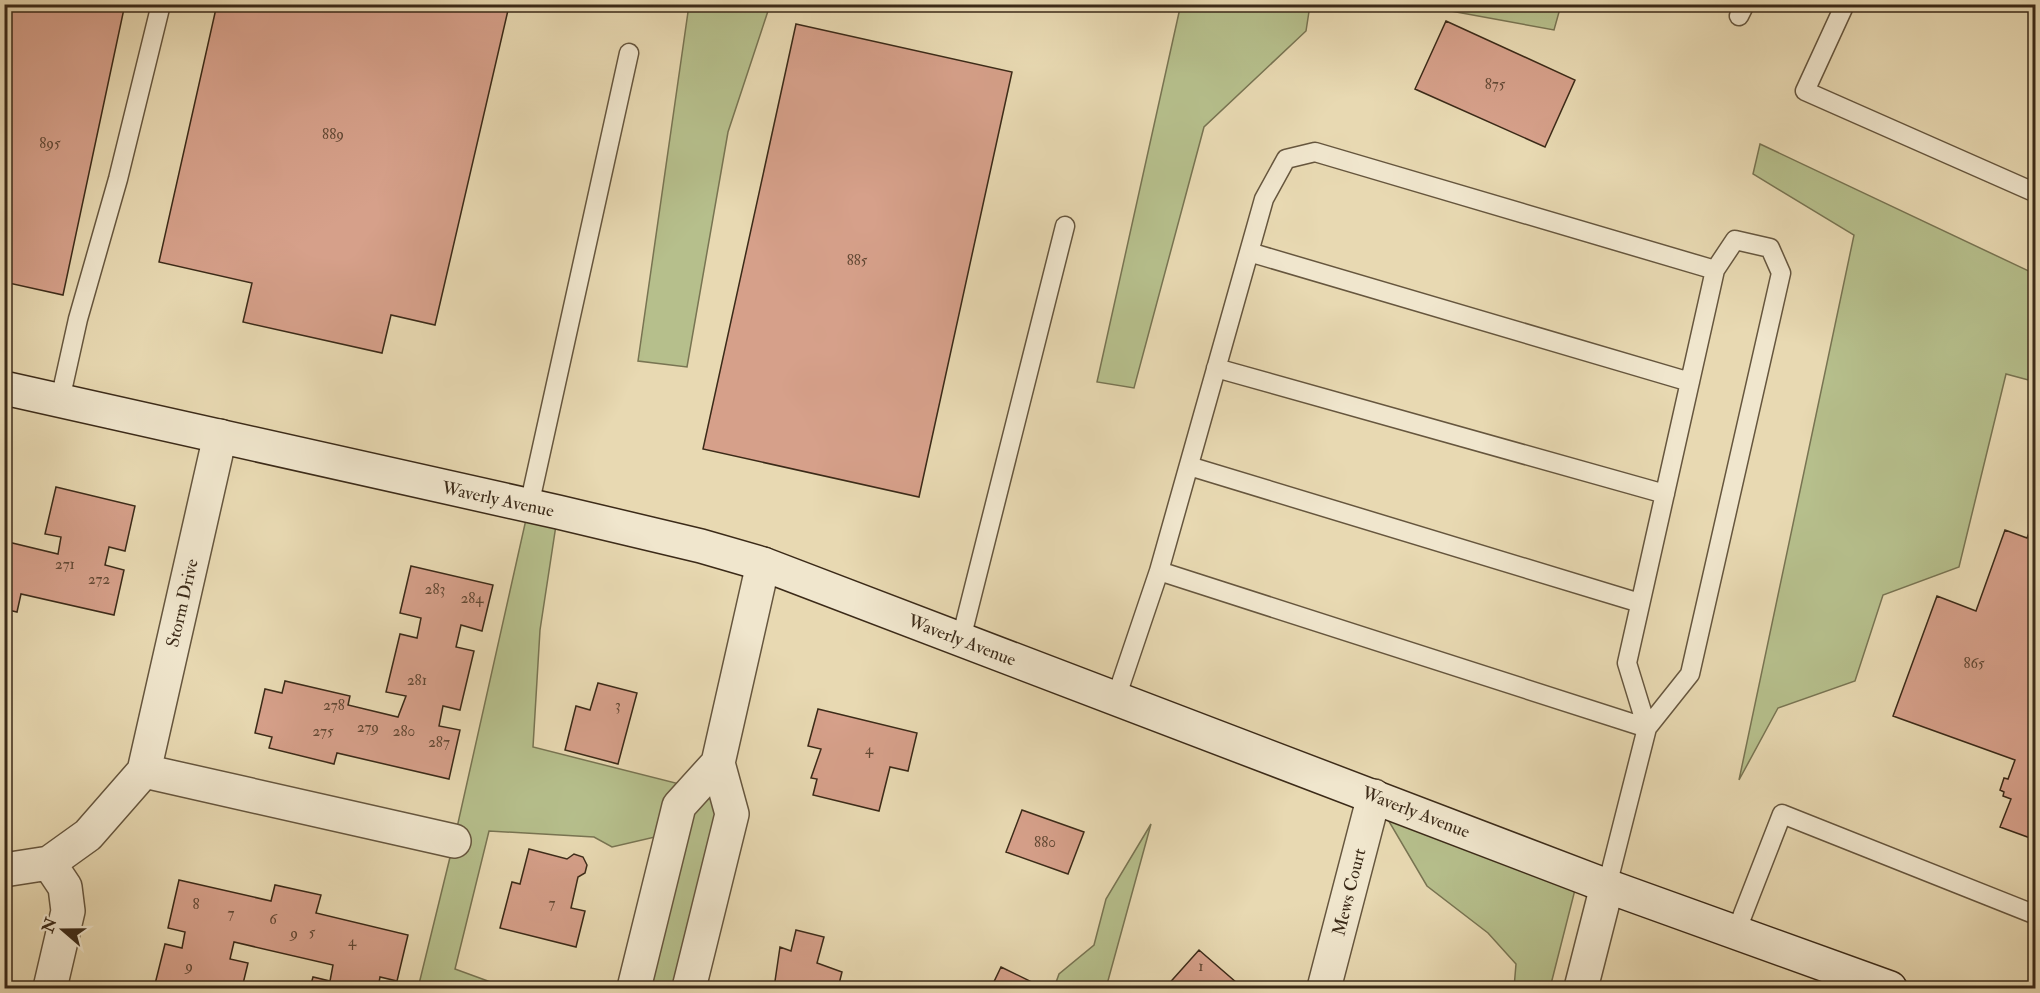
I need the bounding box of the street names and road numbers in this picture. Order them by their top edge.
street label: Waverly Avenue [439,476,556,523]
street label: Storm Drive [161,556,204,650]
street label: Waverly Avenue [904,609,1020,672]
street label: Waverly Avenue [1358,781,1474,844]
street label: Mews Court [1328,846,1371,938]

